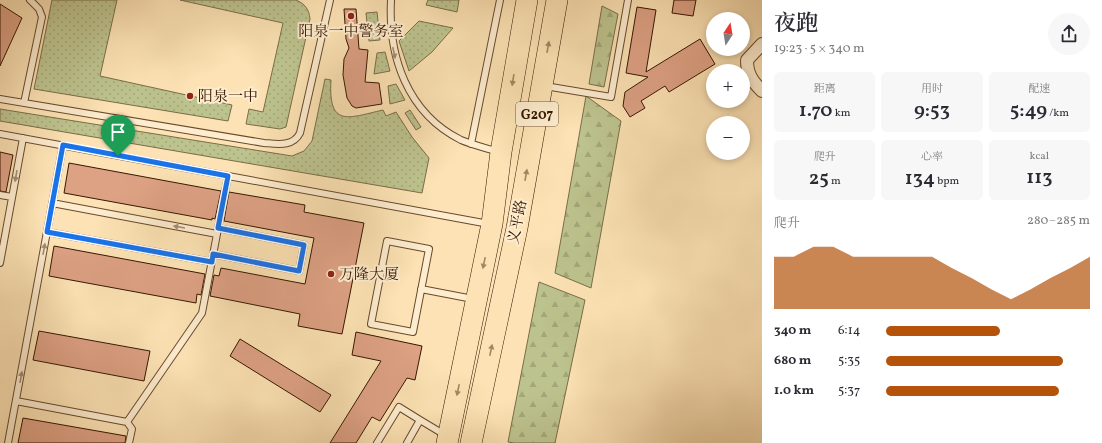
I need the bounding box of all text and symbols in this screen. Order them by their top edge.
text: 夜跑 [774,9,818,40]
marker: 阳泉一中警务室 [346,11,356,21]
north arrow [706,12,750,56]
map controls [706,12,750,160]
button: share [1048,13,1090,55]
place label: 阳泉一中警务室 [298,22,404,43]
text: 19:23 · 5 × 340 m [774,40,865,58]
one-way arrow [546,41,552,53]
one-way arrow [392,46,398,59]
button: + [706,64,750,108]
one-way arrow [510,74,516,86]
text: 距离 [814,82,836,97]
text: 用时 [921,82,943,97]
text: 配速 [1028,82,1050,97]
place label: 阳泉一中 [198,87,258,108]
marker: 阳泉一中 [185,91,195,101]
text: 1.70 [799,97,833,125]
text: 9:53 [914,97,950,125]
text: 5:49 [1010,97,1047,125]
road number: G207 [516,102,558,126]
text: km [833,106,851,121]
text: /km [1047,106,1069,121]
pin [101,115,135,156]
button: − [706,116,750,160]
icon: arrive [107,121,129,143]
text: kcal [1030,149,1049,164]
text: 爬升 [814,150,836,165]
text: 心率 [921,150,943,165]
text: 113 [1026,164,1052,192]
text: 25 [809,165,829,193]
text: 134 [905,165,935,193]
one-way arrow [523,169,529,182]
one-way arrow [13,170,19,183]
text: m [829,174,841,189]
text: bpm [935,174,959,189]
street label: 义平路 [504,198,533,246]
text: 280–285 m [1027,212,1090,230]
text: 爬升 [774,215,800,233]
one-way arrow [173,223,185,229]
one-way arrow [41,243,47,255]
one-way arrow [481,256,487,269]
place label: 万隆大厦 [339,265,399,286]
marker: 万隆大厦 [326,269,336,279]
text: 340 m [774,322,811,340]
text: 6:14 [838,322,860,340]
one-way arrow [488,344,494,356]
text: 680 m [774,352,811,370]
text: 5:35 [838,352,860,370]
one-way arrow [18,371,24,383]
text: 1.0 km [774,382,814,400]
text: 5:37 [838,382,860,400]
one-way arrow [454,384,460,396]

